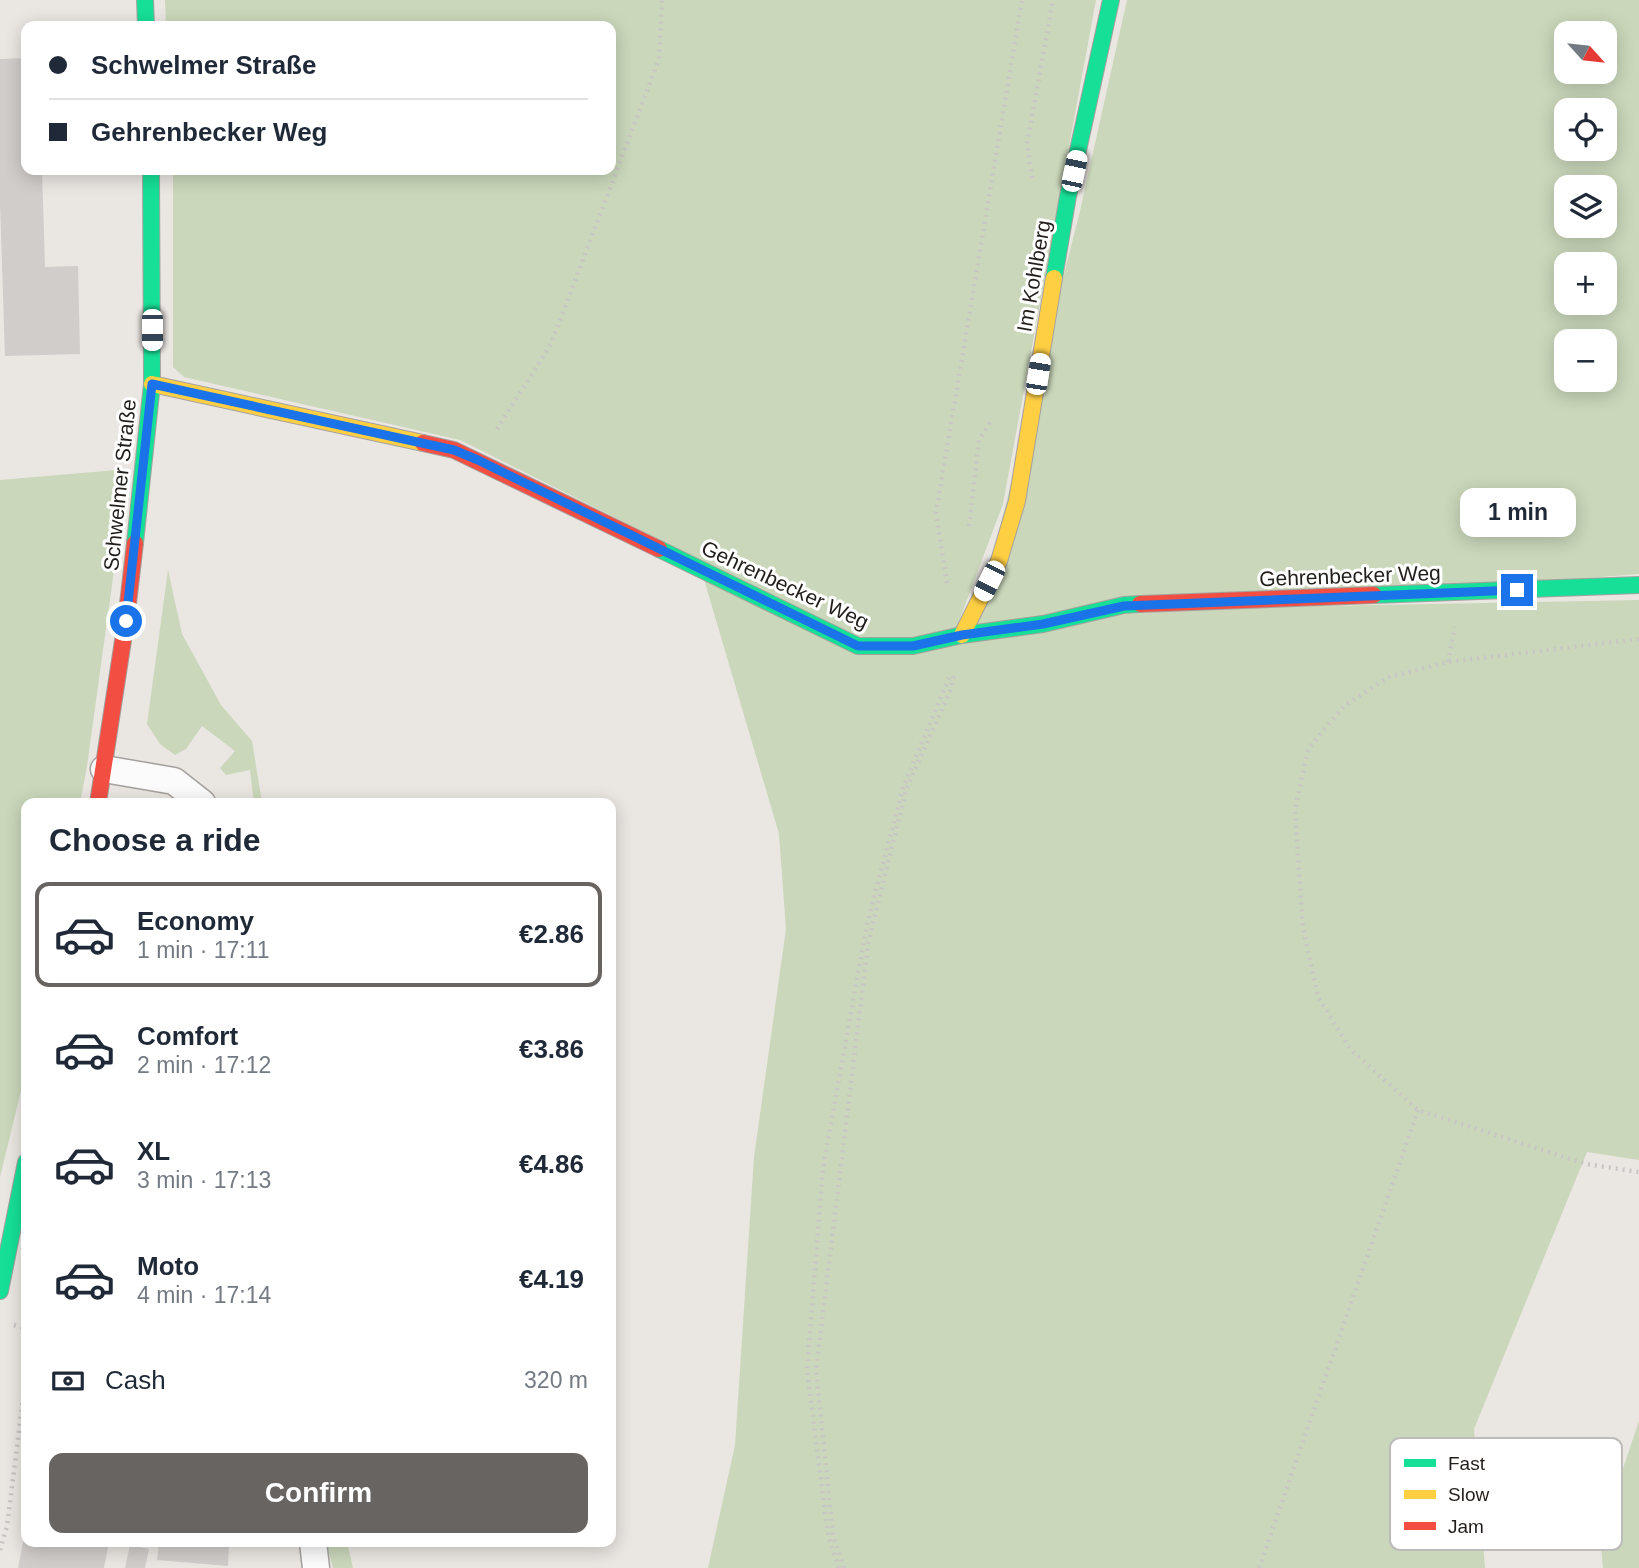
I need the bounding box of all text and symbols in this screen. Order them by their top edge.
north arrow [1554,21,1617,84]
map controls [1554,21,1617,392]
text: Schwelmer Straße [91,50,316,80]
button: locate [1554,98,1617,161]
text: Gehrenbecker Weg [91,117,328,147]
car [1060,148,1089,194]
button: layers [1554,175,1617,238]
street label: Im Kohlberg [1012,218,1055,334]
button: + [1554,252,1617,315]
car [142,309,163,351]
button: − [1554,329,1617,392]
car [1025,352,1052,396]
street label: Schwelmer Straße [99,398,140,572]
callout: 1 min [1459,489,1575,538]
text: 1 min [1488,499,1548,525]
street label: Gehrenbecker Weg [698,536,872,633]
car [971,558,1008,604]
street label: Gehrenbecker Weg [1259,561,1441,590]
route end [1501,574,1533,606]
route start [110,605,142,637]
text: Choose a ride [49,822,261,858]
icon: car [53,903,116,966]
text: Economy [137,906,254,936]
text: €2.86 [519,919,584,949]
text: 1 min · 17:11 [137,937,270,963]
icon: car [53,1018,116,1081]
text: Comfort [137,1021,238,1051]
text: €3.86 [519,1034,584,1064]
text: 2 min · 17:12 [137,1052,271,1078]
icon: car [53,1133,116,1196]
text: XL [137,1136,170,1166]
text: €4.86 [519,1149,584,1179]
text: 3 min · 17:13 [137,1167,271,1193]
icon: car [53,1248,116,1311]
text: Moto [137,1251,199,1281]
text: €4.19 [519,1264,584,1294]
text: 4 min · 17:14 [137,1282,271,1308]
icon: cash [49,1362,87,1400]
text: Cash [105,1365,166,1395]
text: 320 m [524,1367,588,1393]
legend [1390,1438,1622,1550]
button: Confirm [49,1453,588,1533]
text: Fast [1448,1453,1486,1474]
text: Slow [1448,1484,1489,1505]
text: Jam [1448,1516,1484,1537]

